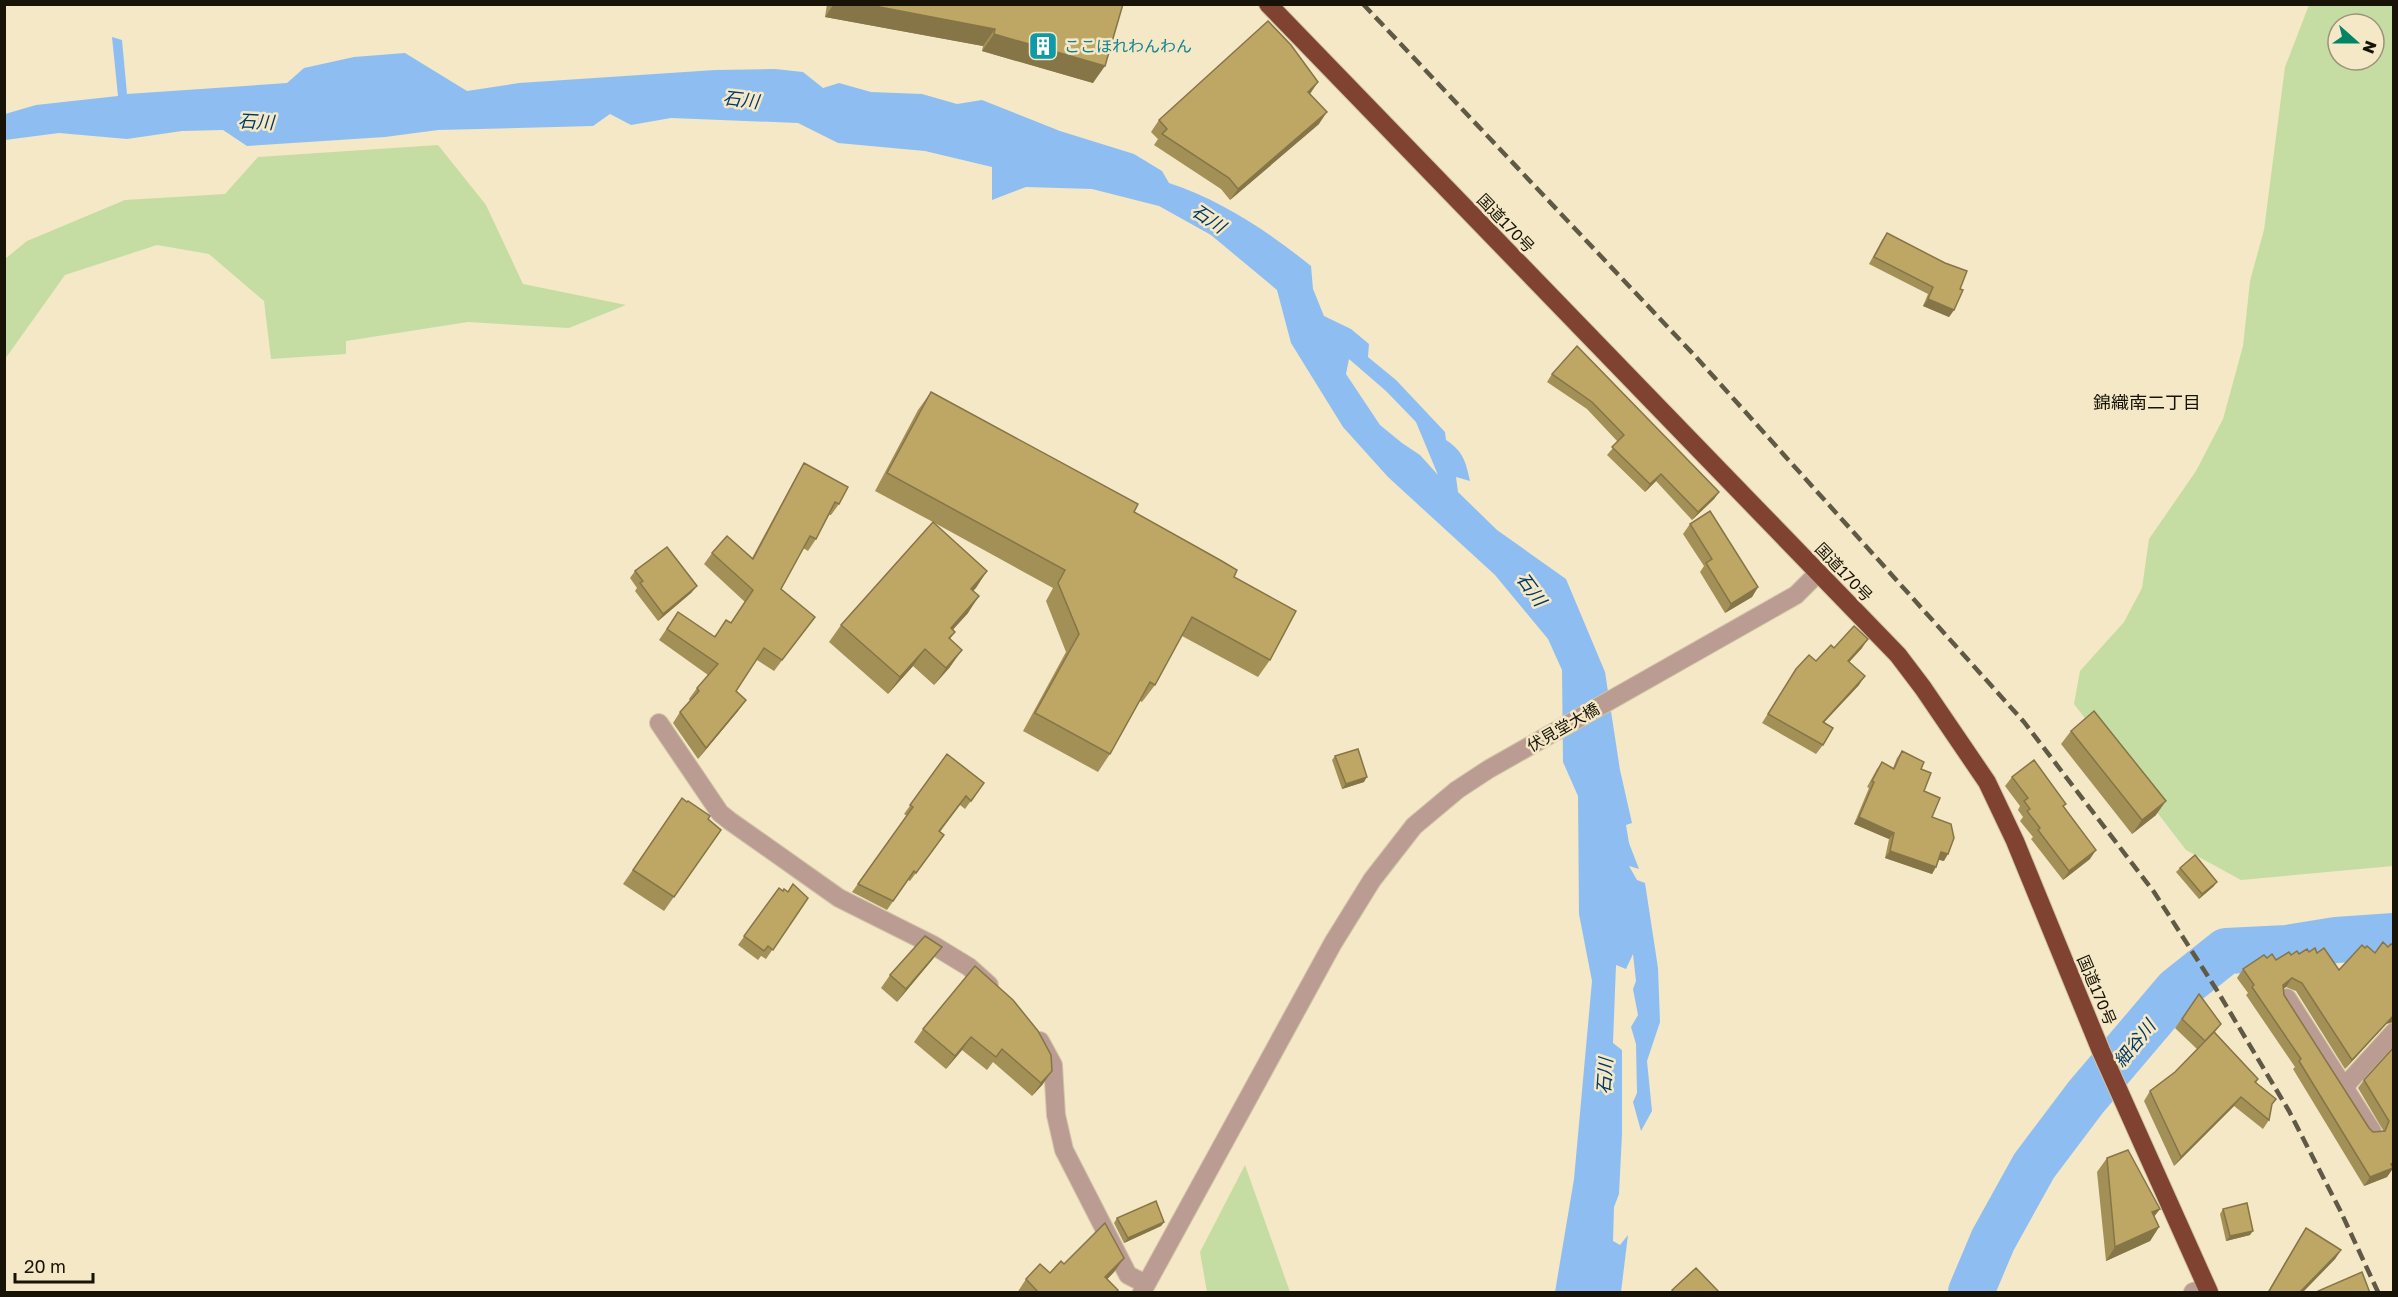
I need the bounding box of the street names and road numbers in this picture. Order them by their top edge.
street label: 国道170号 [1473,189,1539,257]
street label: 国道170号 [1811,538,1877,606]
street label: 伏見堂大橋 [1523,698,1603,756]
street label: 国道170号 [2073,952,2121,1028]

